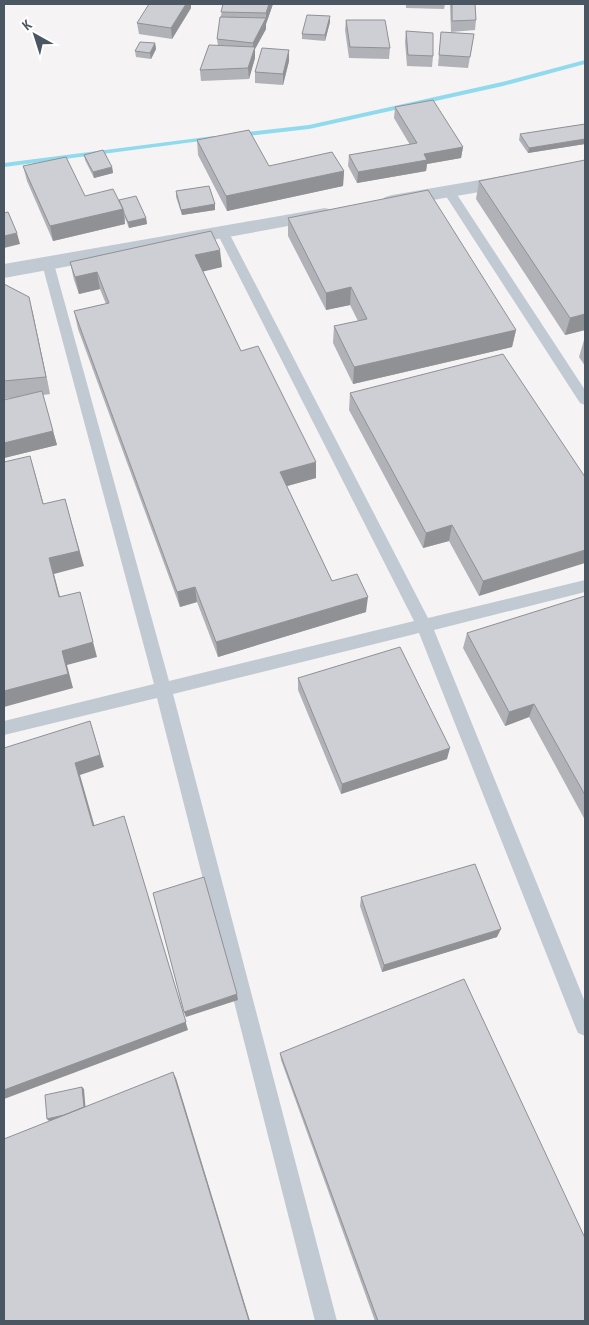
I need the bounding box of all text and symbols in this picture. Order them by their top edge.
north arrow [10,10,60,60]
text: K [18,15,36,34]

